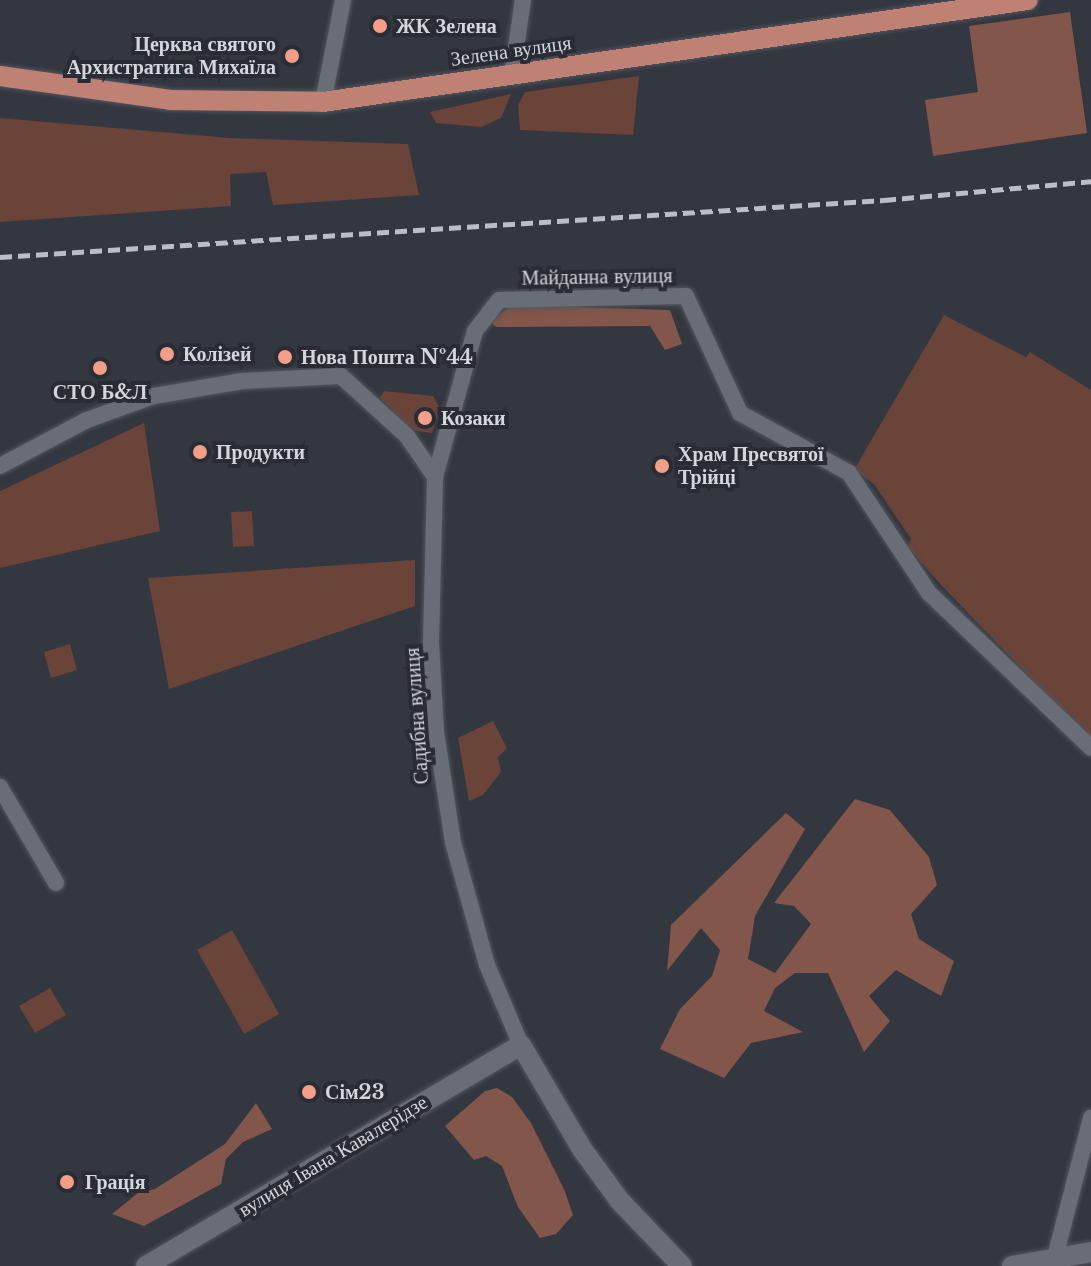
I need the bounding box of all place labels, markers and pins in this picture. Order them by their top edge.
place label: ЖК Зелена [396,14,497,38]
marker: ЖК Зелена [371,17,389,35]
place label: Церква святого Архистратига Михаїла [67,32,276,79]
marker: Церква святого Архистратига Михаїла [283,47,301,65]
place label: Колізей [183,342,251,366]
marker: Колізей [158,345,176,363]
place label: Нова Пошта №44 [301,345,473,369]
marker: Нова Пошта №44 [276,348,294,366]
marker: СТО Б&Л [91,359,109,377]
place label: СТО Б&Л [53,380,147,404]
place label: Козаки [441,406,506,430]
marker: Козаки [416,409,434,427]
place label: Продукти [216,440,305,464]
place label: Храм Пресвятої Трійці [678,442,824,489]
marker: Продукти [191,443,209,461]
marker: Храм Пресвятої Трійці [653,457,671,475]
place label: Сім23 [325,1080,384,1104]
marker: Сім23 [300,1083,318,1101]
place label: Грація [85,1170,145,1194]
marker: Грація [56,1171,78,1193]

